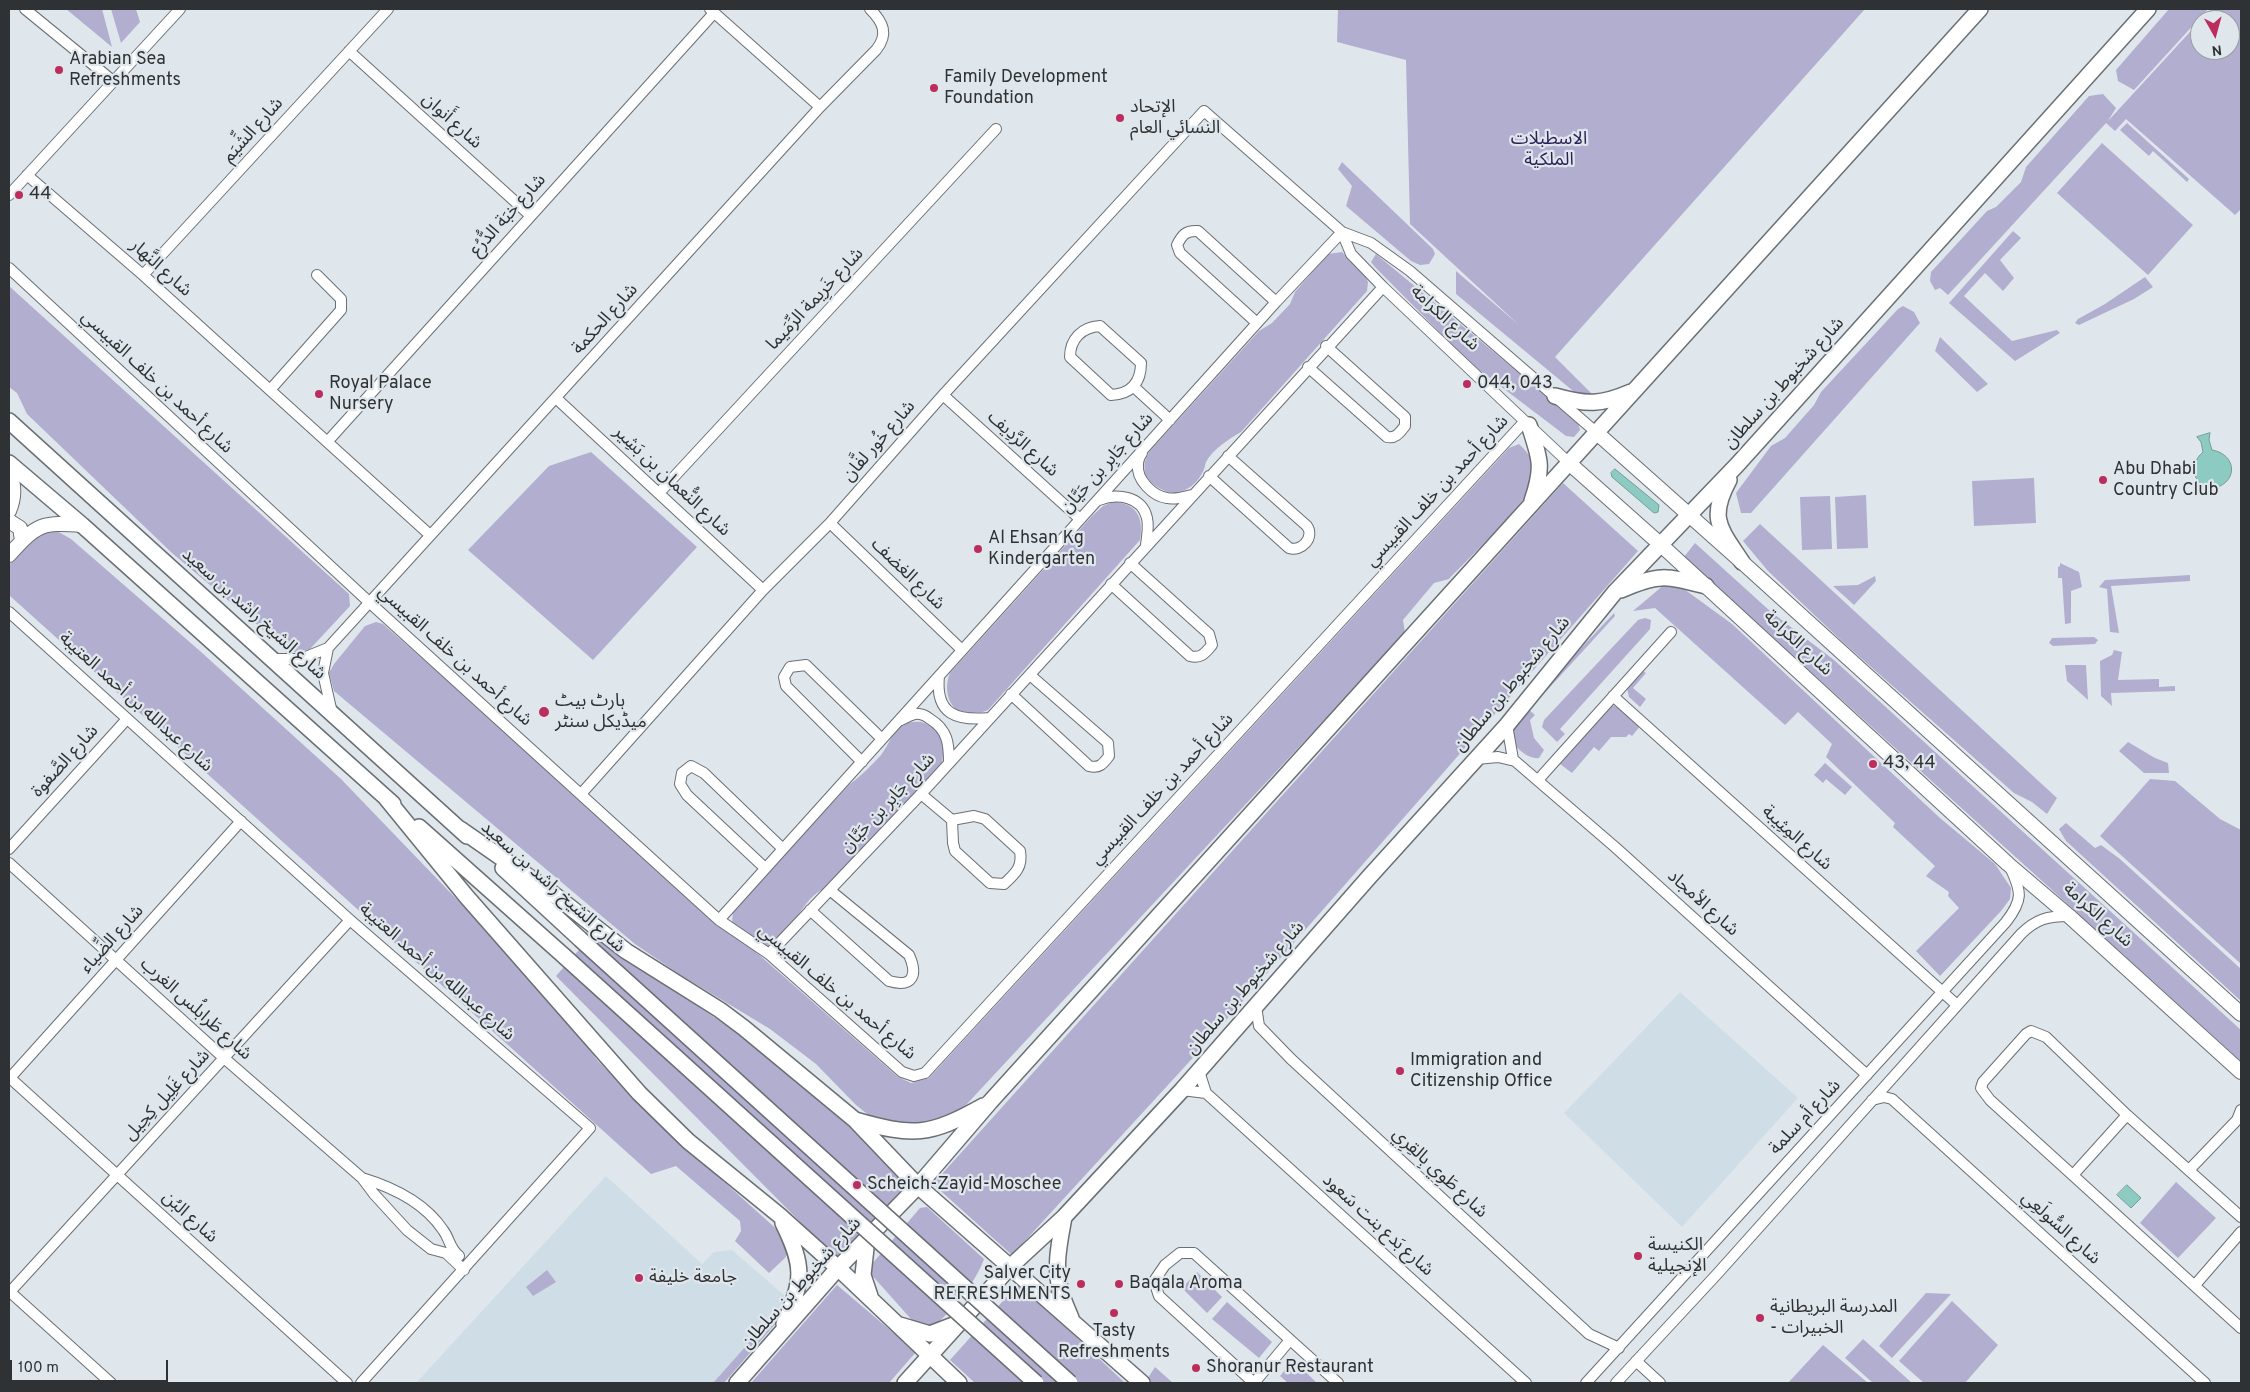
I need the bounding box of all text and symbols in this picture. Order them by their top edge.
north arrow [2190,10,2240,60]
text: N [2211,40,2223,58]
place label: Arabian Sea Refreshments [69,49,181,92]
marker: Arabian Sea Refreshments [53,64,65,76]
place label: Family Development Foundation [944,67,1108,110]
marker: Family Development Foundation [928,82,940,94]
street label: شارع أَنوان [416,89,486,155]
street label: شارع الشِّيَم [219,94,289,168]
place label: الإتحاد النسائي العام [1130,97,1220,140]
marker: الإتحاد النسائي العام [1114,112,1126,124]
park label: الاسطبلات الملكية [1511,129,1587,172]
street label: شارع خبَة الدُّرُع [466,170,552,262]
place label: 44 [29,184,51,206]
marker: 44 [13,189,25,201]
street label: شارع النَّهار [125,236,195,302]
street label: شارع خَرِيمة الرِّمَيما [763,244,869,356]
street label: شارع الحكمة [569,280,643,360]
street label: شارع الكرامة [1405,282,1483,356]
street label: شارع أحمد بن خلف القبيسي [76,307,236,459]
street label: شارع شخبوط بن سلطان [1720,314,1850,454]
place label: Royal Palace Nursery [329,373,432,416]
place label: 044, 043 [1477,373,1553,395]
marker: 044, 043 [1461,378,1473,390]
marker: Royal Palace Nursery [313,388,325,400]
street label: شارع خُور لفَّان [839,397,921,487]
street label: شارع الرَّدِيف [982,407,1062,483]
street label: شارع جَابِر بن حَيَّان [1057,409,1159,519]
street label: شارع أحمد بن خلف القبيسي [1362,412,1514,572]
street label: شارع النُّعمان بن بَشِير [608,422,734,542]
place label: Abu Dhabi Country Club [2113,459,2219,502]
marker: Abu Dhabi Country Club [2097,474,2109,486]
place label: Al Ehsan Kg Kindergarten [988,528,1095,570]
street label: شارع الغضف [866,534,948,616]
marker: Al Ehsan Kg Kindergarten [972,543,984,555]
street label: شارع الشيخ راشد بن سعيد [176,545,330,685]
street label: شارع أحمد بن خلف القبيسي [373,582,535,732]
street label: شارع الكرامة [1758,607,1836,681]
street label: شارع شخبوط بن سلطان [1450,613,1576,757]
street label: شارع عبدالله بن أحمد العتيبة [54,628,216,778]
place label: ہارٹ بیٹ میڈیکل سنٹر [555,691,647,734]
marker: ہارٹ بیٹ میڈیکل سنٹر [537,705,551,719]
street label: شارع أحمد بن خلف القبيسي [1087,710,1239,870]
street label: شارع الصَّفوة [28,721,104,803]
street label: شارع جَابِر بن حَيَّان [837,750,941,858]
place label: 43, 44 [1883,753,1936,775]
marker: 43, 44 [1867,758,1879,770]
street label: شارع المِثِيبة [1756,802,1836,876]
street label: شارع الشيخ راشد بن سعيد [475,818,629,958]
street label: شارع الأمجاد [1662,866,1742,942]
street label: شارع الكرامة [2058,879,2136,953]
street label: شارع عبدالله بن أحمد العتيبة [354,899,518,1047]
street label: شارع الضِّياء [77,901,149,979]
street label: شارع شخبوط بن سلطان [1182,918,1310,1060]
street label: شارع أحمد بن خلف القبيسي [753,920,919,1066]
street label: شارع طَرابلُس الغرب [135,954,255,1066]
street label: شارع غَلِيل كِحِيل [120,1046,216,1146]
place label: Immigration and Citizenship Office [1410,1050,1552,1092]
marker: Immigration and Citizenship Office [1394,1065,1406,1077]
street label: شارع أم سلمة [1766,1076,1846,1160]
street label: شارع طَوِي بِالقِرِي [1387,1124,1491,1224]
street label: شارع بَدع بنت سَعود [1317,1170,1437,1282]
place label: Scheich-Zayid-Moschee [867,1174,1061,1196]
marker: Scheich-Zayid-Moschee [851,1179,863,1191]
street label: شارع البُن [157,1187,221,1249]
street label: شارع السُّولَعِي [2016,1188,2104,1270]
street label: شارع شخبوط بن سلطان [737,1214,867,1354]
place label: الكنيسة الإنجيلية [1648,1235,1707,1278]
marker: الكنيسة الإنجيلية [1632,1250,1644,1262]
place label: Salver City REFRESHMENTS [934,1263,1071,1306]
place label: جامعة خليفة [649,1267,737,1289]
marker: جامعة خليفة [633,1272,645,1284]
place label: Baqala Aroma [1129,1273,1242,1295]
marker: Salver City REFRESHMENTS [1075,1278,1087,1290]
marker: Baqala Aroma [1113,1278,1125,1290]
place label: المدرسة البريطانية - الخبيرات [1770,1297,1898,1340]
marker: Tasty Refreshments [1108,1307,1120,1319]
marker: المدرسة البريطانية - الخبيرات [1754,1312,1766,1324]
place label: Tasty Refreshments [1058,1321,1170,1364]
scale bar [12,1350,170,1382]
place label: Shoranur Restaurant [1206,1357,1374,1379]
text: 100 m [18,1359,59,1378]
marker: Shoranur Restaurant [1190,1362,1202,1374]

